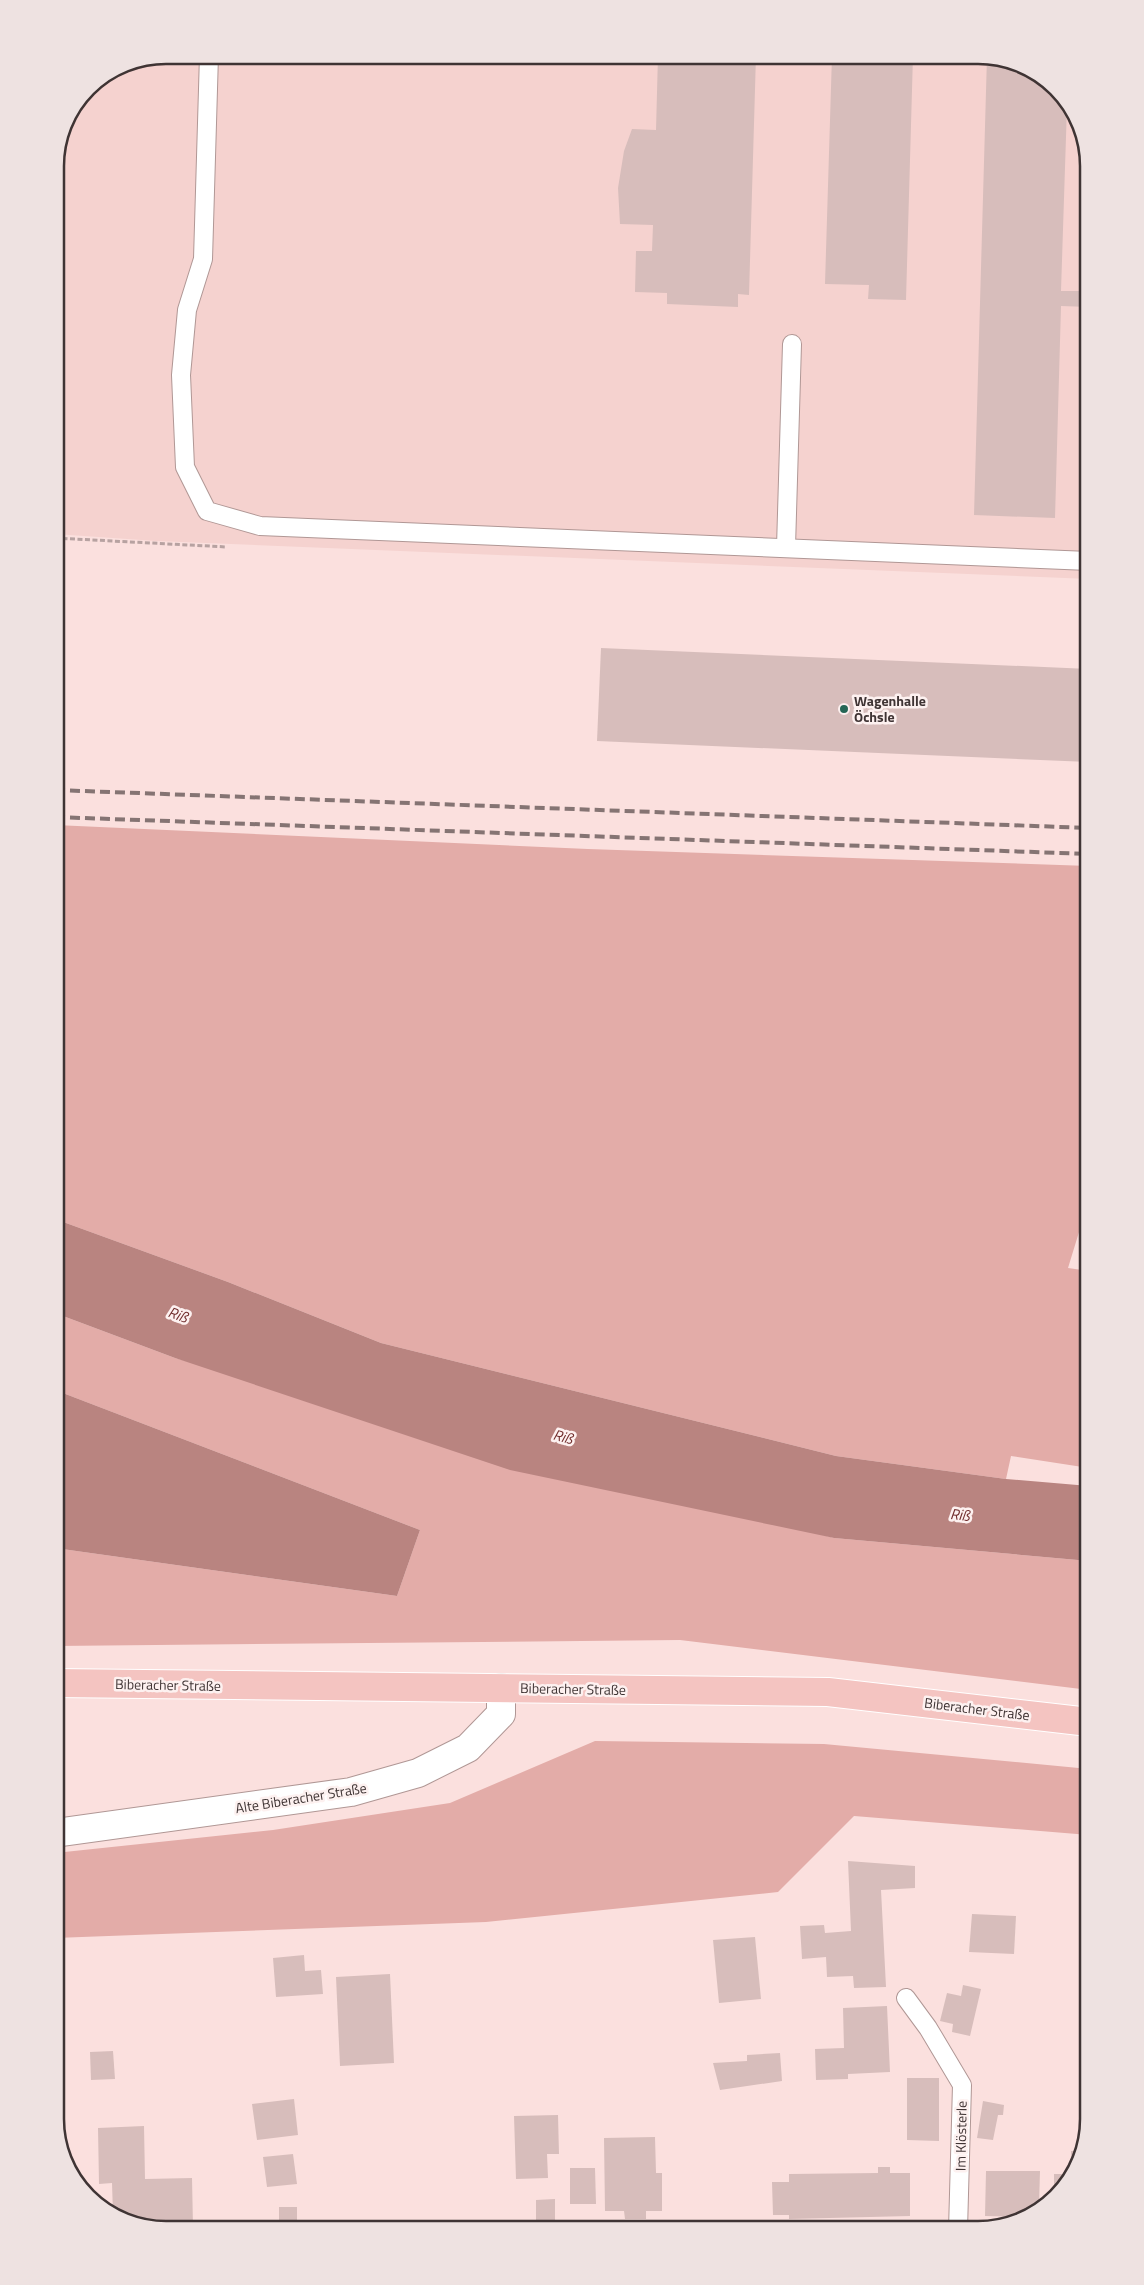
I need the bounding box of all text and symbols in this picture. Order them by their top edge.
place label: Wagenhalle Öchsle [854,690,926,727]
marker: Wagenhalle Öchsle [838,703,850,715]
water label: Riß [165,1300,192,1329]
water label: Riß [551,1423,576,1450]
water label: Riß [949,1502,972,1527]
street label: Biberacher Straße [115,1673,221,1696]
street label: Biberacher Straße [520,1677,626,1700]
street label: Biberacher Straße [923,1692,1031,1725]
street label: Alte Biberacher Straße [234,1777,368,1818]
street label: Im Klösterle [949,2101,972,2171]

